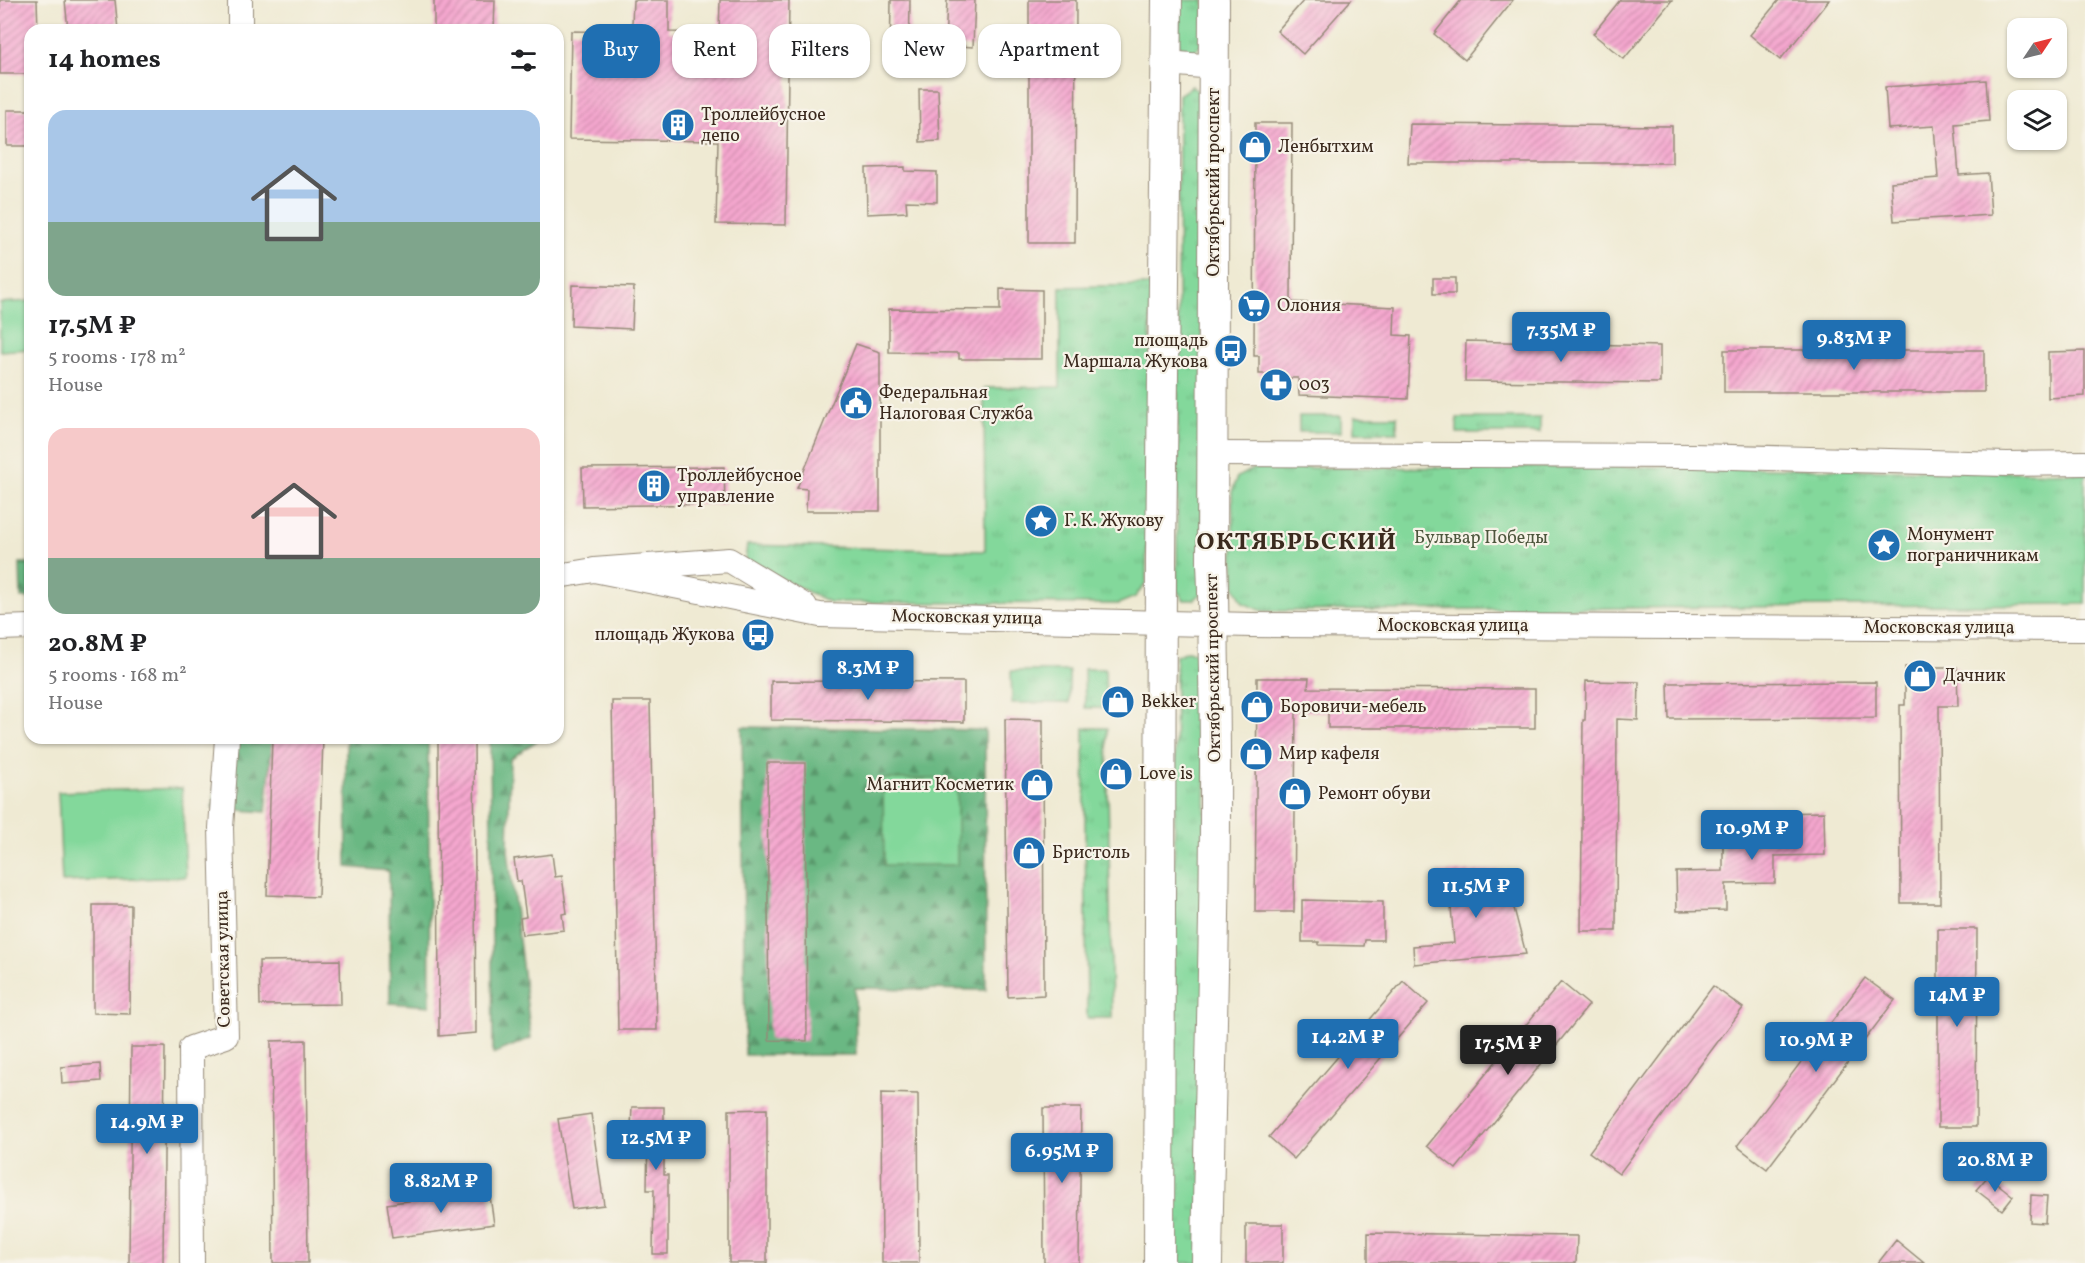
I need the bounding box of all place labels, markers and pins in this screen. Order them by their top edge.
place label: Троллейбусное депо [701,103,826,149]
building icon: Троллейбусное депо [660,107,696,143]
shop icon: Ленбытхим [1237,129,1273,165]
place label: Ленбытхим [1278,135,1374,160]
supermarket icon: Олония [1236,288,1272,324]
place label: Олония [1277,294,1341,319]
pin: 7.35M ₽ [1506,312,1616,363]
pin: 9.83M ₽ [1799,320,1909,371]
place label: площадь Маршала Жукова [1063,329,1208,375]
bus stop icon: площадь Маршала Жукова [1213,333,1249,369]
pharmacy icon: 003 [1258,367,1294,403]
place label: 003 [1299,373,1330,398]
place label: Федеральная Налоговая Служба [879,381,1033,427]
public building icon: Федеральная Налоговая Служба [838,385,874,421]
place label: Троллейбусное управление [677,464,802,510]
building icon: Троллейбусное управление [636,468,672,504]
place icon: Г. К. Жукову [1023,503,1059,539]
place label: Г. К. Жукову [1064,509,1164,534]
place label: Монумент пограничникам [1907,523,2039,569]
place icon: Монумент пограничникам [1866,527,1902,563]
bus stop icon: площадь Жукова [740,617,776,653]
place label: площадь Жукова [595,623,735,648]
pin: 8.3M ₽ [819,650,917,701]
shop icon: Дачник [1902,658,1938,694]
place label: Дачник [1943,664,2006,689]
shop icon: Bekker [1100,684,1136,720]
shop icon: Боровичи-мебель [1239,689,1275,725]
place label: Bekker [1141,690,1197,715]
place label: Боровичи-мебель [1280,695,1427,720]
shop icon: Мир кафеля [1238,736,1274,772]
place label: Мир кафеля [1279,742,1380,767]
shop icon: Love is [1098,756,1134,792]
place label: Love is [1139,762,1193,787]
shop icon: Магнит Косметик [1019,767,1055,803]
place label: Магнит Косметик [867,773,1014,798]
shop icon: Ремонт обуви [1277,776,1313,812]
place label: Ремонт обуви [1318,782,1431,807]
pin: 10.9M ₽ [1697,810,1807,861]
shop icon: Бристоль [1011,835,1047,871]
place label: Бристоль [1052,841,1130,866]
pin: 11.5M ₽ [1421,868,1531,919]
pin: 14M ₽ [1915,977,1999,1028]
pin: 14.2M ₽ [1293,1019,1403,1070]
pin: 10.9M ₽ [1761,1022,1871,1073]
pin: 17.5M ₽ [1453,1025,1563,1076]
pin: 14.9M ₽ [92,1104,202,1155]
pin: 12.5M ₽ [601,1120,711,1171]
pin: 6.95M ₽ [1007,1133,1117,1184]
pin: 20.8M ₽ [1940,1142,2050,1193]
pin: 8.82M ₽ [386,1163,496,1214]

